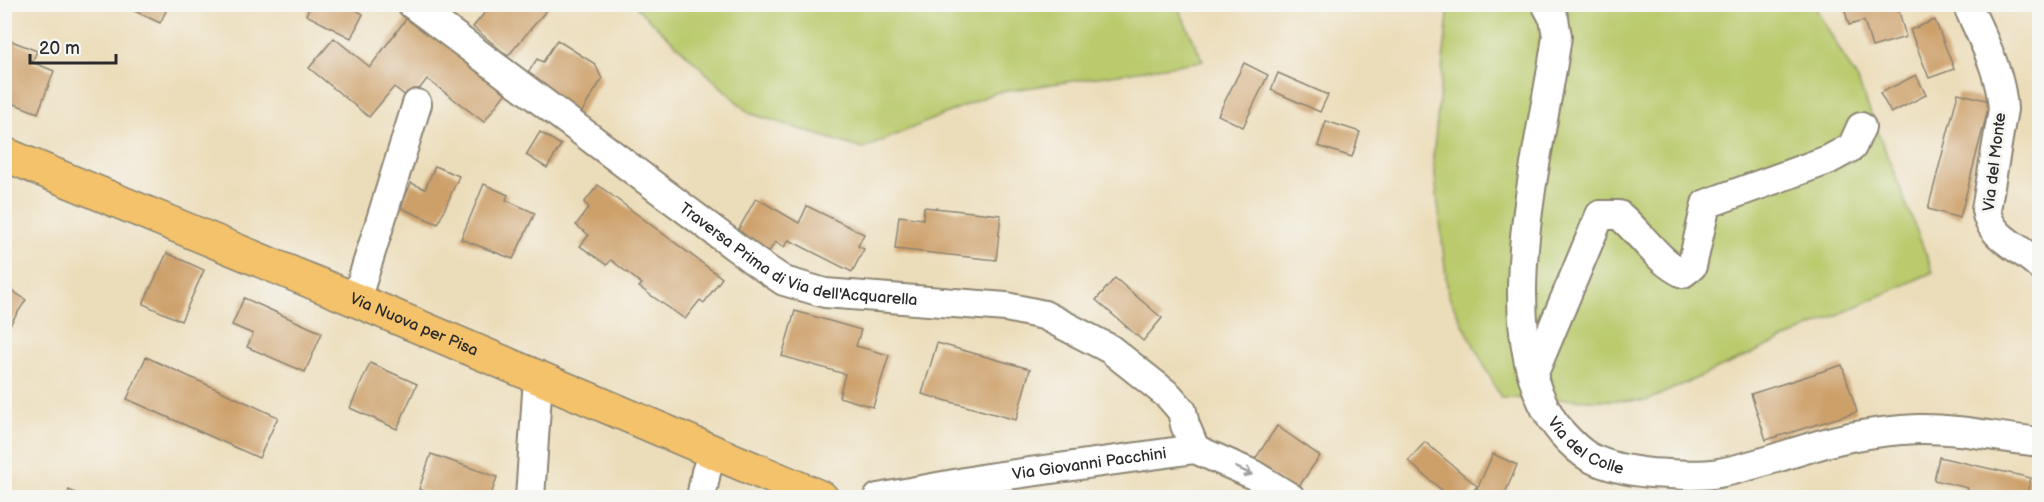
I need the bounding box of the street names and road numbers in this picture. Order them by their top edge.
street label: Via del Monte [1980,111,2011,212]
street label: Traversa Prima di Via dell'Acquarella [676,199,918,310]
street label: Via Nuova per Pisa [347,289,481,360]
street label: Via del Colle [1544,413,1626,478]
street label: Via Giovanni Pacchini [1011,444,1167,484]

